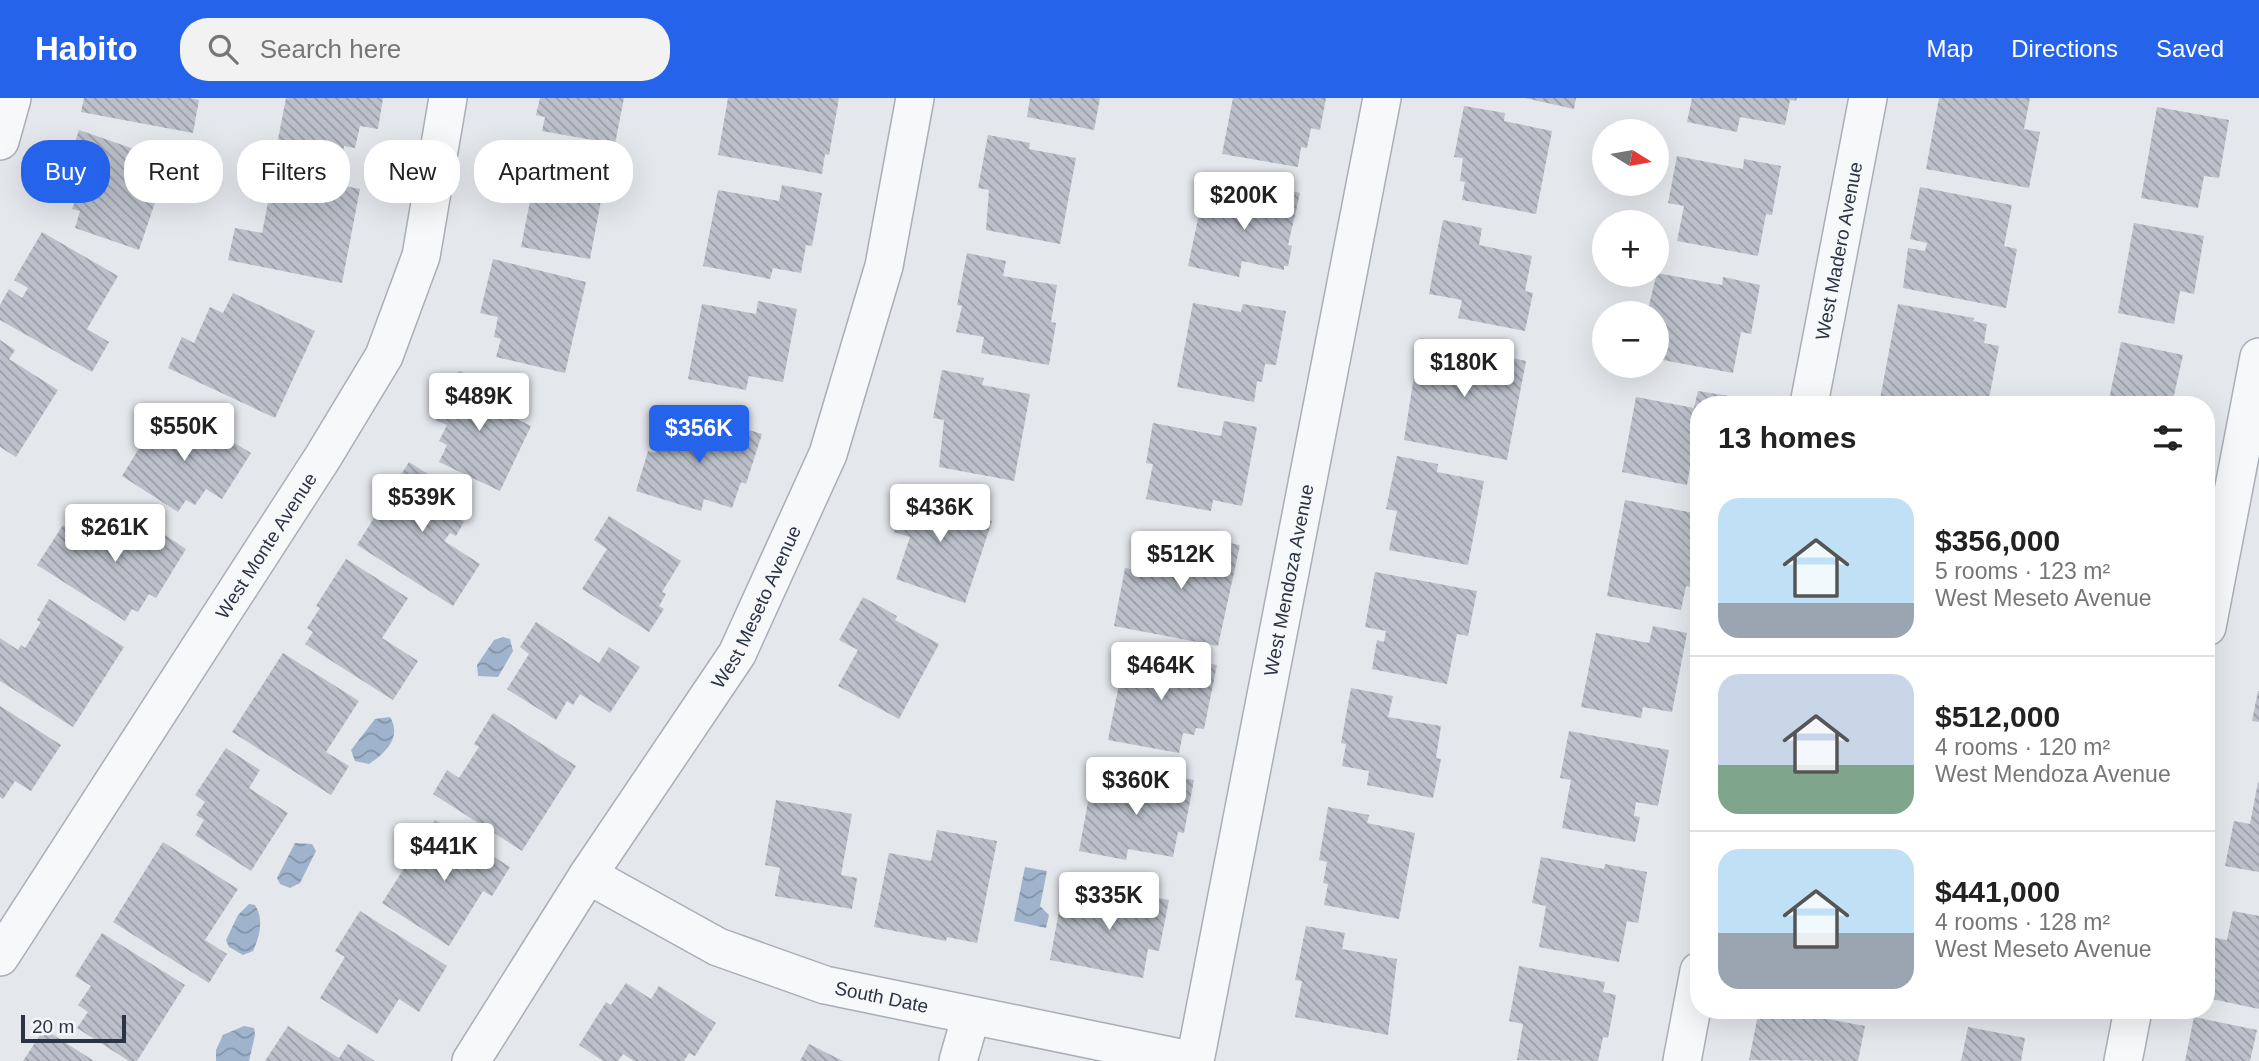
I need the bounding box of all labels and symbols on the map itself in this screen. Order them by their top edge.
north arrow [1592,119,1670,196]
street label: West Madero Avenue [1812,160,1866,342]
pin: $200K [1195,172,1293,232]
pin: $180K [1415,340,1513,399]
pin: $489K [430,374,528,433]
pin: $550K [135,404,233,463]
pin: $356K [650,406,748,465]
street label: West Monte Avenue [212,469,321,623]
pin: $539K [373,474,471,534]
street label: West Mendoza Avenue [1260,482,1318,678]
pin: $436K [891,484,989,544]
pin: $261K [66,504,164,564]
street label: West Meseto Avenue [707,522,805,692]
pin: $512K [1132,532,1230,591]
pin: $464K [1112,642,1210,702]
pin: $360K [1087,758,1185,817]
pin: $441K [395,824,493,883]
pin: $335K [1060,872,1158,932]
street label: South Date [833,977,930,1017]
scale bar [21,1012,126,1044]

